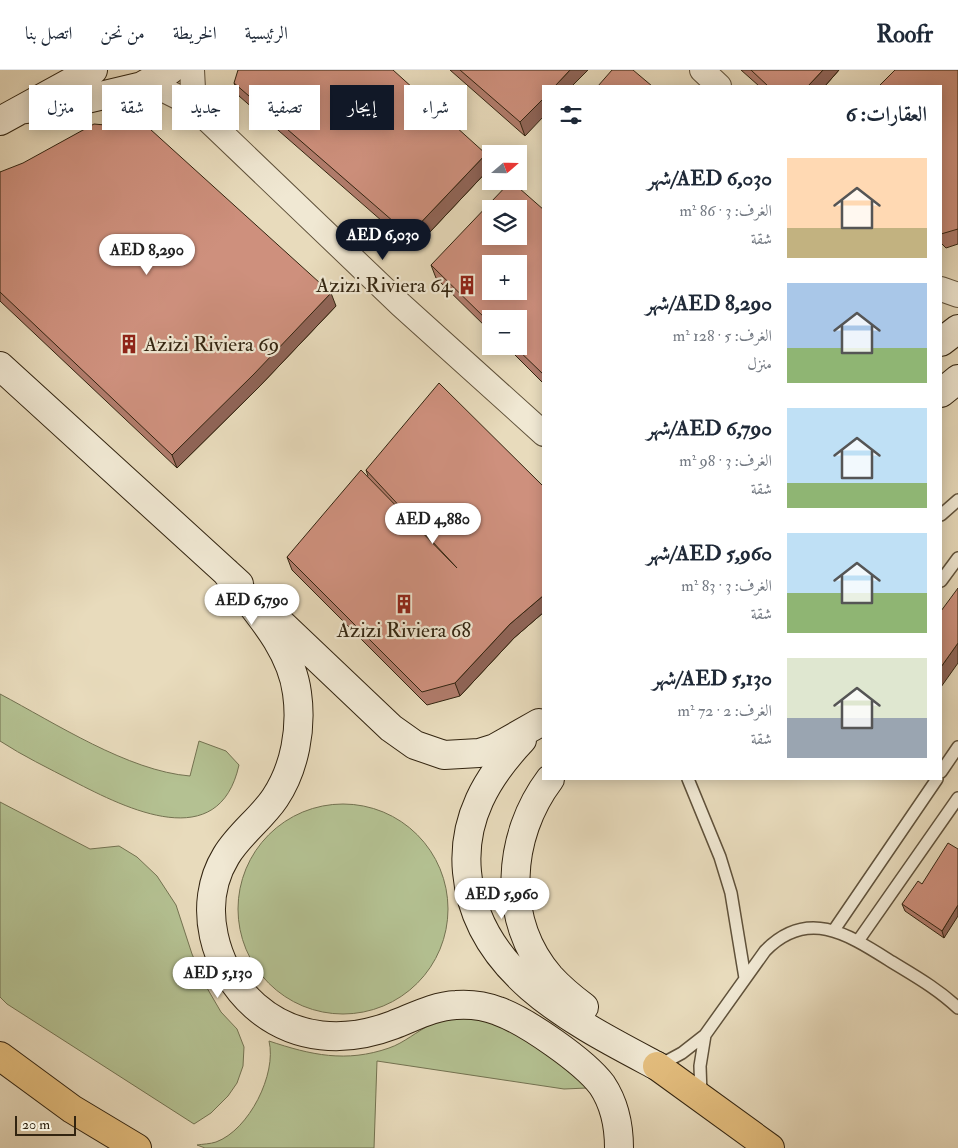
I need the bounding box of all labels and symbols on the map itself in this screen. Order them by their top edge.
north arrow [482,145,528,190]
pin: AED 6,030 [326,218,440,261]
pin: AED 8,290 [90,234,204,276]
place label: Azizi Riviera 64 [315,272,454,299]
building icon: Azizi Riviera 64 [456,274,478,296]
place label: Azizi Riviera 69 [143,331,279,358]
building icon: Azizi Riviera 69 [118,333,140,355]
pin: AED 4,880 [376,502,490,545]
pin: AED 6,790 [195,584,309,626]
building icon: Azizi Riviera 68 [393,593,415,615]
place label: Azizi Riviera 68 [336,617,471,644]
pin: AED 5,960 [445,878,559,920]
pin: AED 5,130 [161,956,275,999]
scale bar [15,1113,76,1136]

